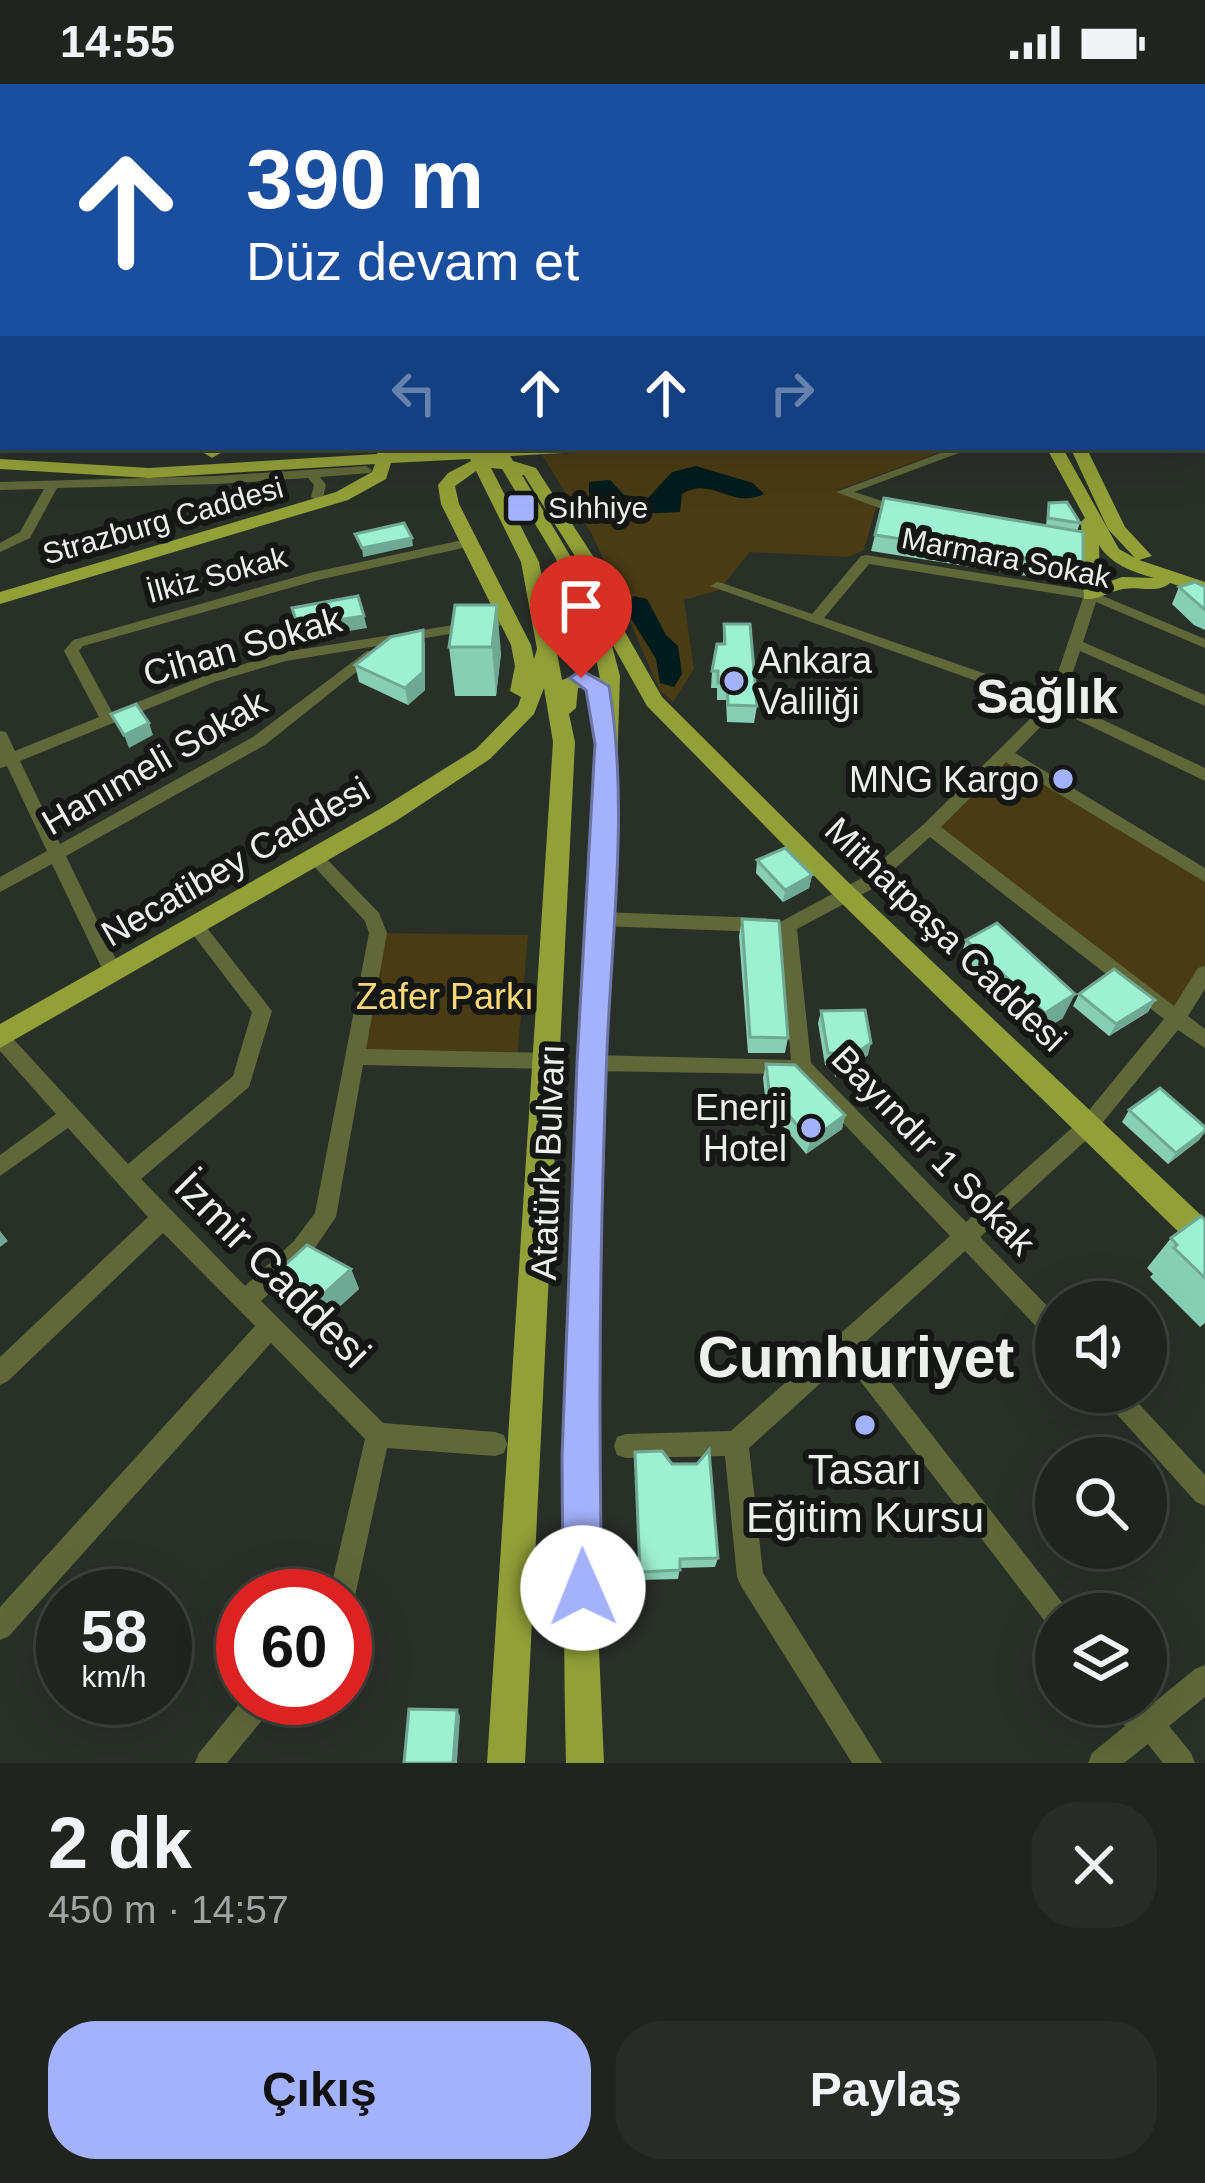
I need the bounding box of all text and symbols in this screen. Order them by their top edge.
text: 14:55 [60,16,175,67]
icon: ahead [48,132,204,288]
text: 390 m [246,132,484,226]
text: Düz devam et [246,231,579,291]
icon: left [381,360,447,426]
icon: ahead [507,360,573,426]
icon: ahead [633,360,699,426]
icon: right [759,360,825,426]
street label: Strazburg Caddesi [39,470,287,571]
place label: Sıhhiye [548,491,648,524]
marker: Sıhhiye [505,492,537,524]
street label: Marmara Sokak [899,521,1114,594]
street label: İlkiz Sokak [143,540,291,609]
pin [530,555,632,678]
icon: arrive [548,573,614,639]
street label: Cihan Sokak [138,598,347,694]
place label: Ankara Valiliği [758,640,873,722]
marker: Ankara Valiliği [721,668,747,694]
district label: Sağlık [976,670,1118,723]
street label: Hanımeli Sokak [35,681,275,843]
place label: MNG Kargo [849,759,1039,800]
marker: MNG Kargo [1050,766,1076,792]
street label: Necatibey Caddesi [94,768,376,955]
street label: Mithatpaşa Caddesi [817,809,1074,1060]
park label: Zafer Parkı [356,976,534,1017]
street label: Bayındır 1 Sokak [824,1038,1044,1264]
street label: Atatürk Bulvarı [523,1043,572,1281]
place label: Enerji Hotel [695,1087,787,1169]
marker: Enerji Hotel [798,1115,824,1141]
street label: İzmir Caddesi [165,1162,380,1377]
map controls [1035,1281,1167,1725]
button: sound [1035,1281,1167,1413]
district label: Cumhuriyet [698,1325,1014,1389]
marker: Tasarı Eğitim Kursu [852,1412,878,1438]
button: search [1035,1437,1167,1569]
place label: Tasarı Eğitim Kursu [746,1446,984,1541]
position arrow [520,1525,646,1651]
speed limit sign: 60 [216,1569,372,1725]
button: layers [1035,1593,1167,1725]
text: 58 [81,1598,147,1665]
text: km/h [81,1660,147,1693]
button: close [1031,1802,1157,1928]
text: 2 dk [48,1803,192,1883]
text: 450 m · 14:57 [48,1888,289,1931]
button: Çıkış [48,2021,591,2159]
button: Paylaş [615,2021,1157,2159]

